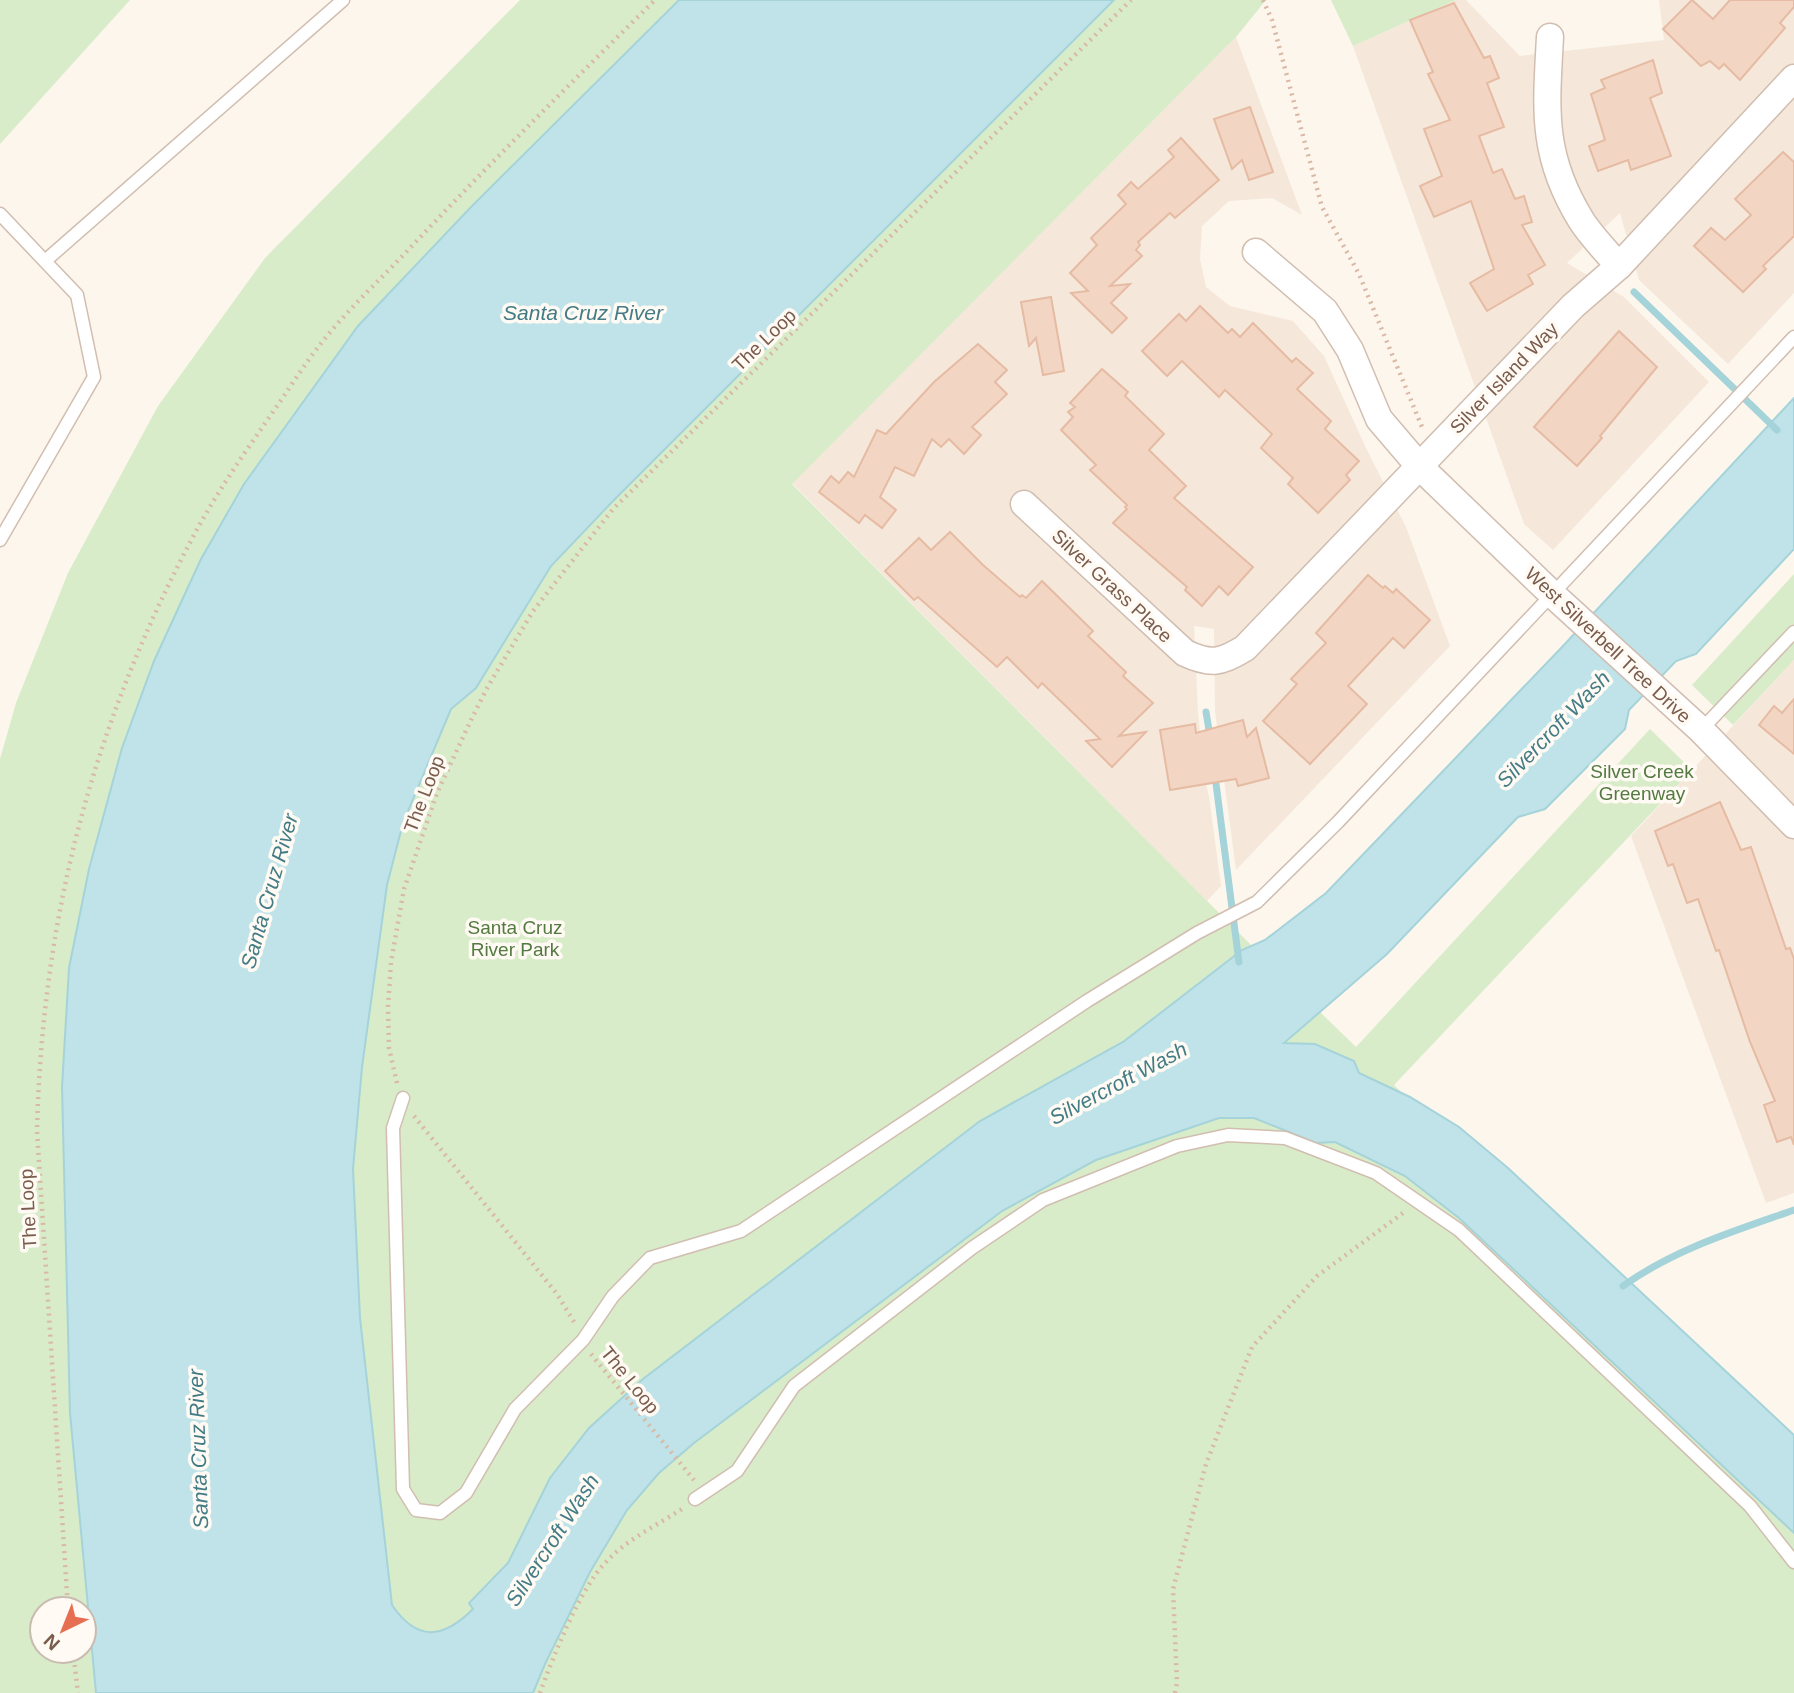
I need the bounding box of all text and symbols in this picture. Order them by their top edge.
water label: Santa Cruz River [503,301,664,324]
street label: The Loop [728,305,800,375]
street label: Silver Island Way [1446,318,1563,438]
street label: Silver Grass Place [1048,525,1176,647]
street label: West Silverbell Tree Drive [1521,563,1695,727]
water label: Silvercroft Wash [1492,666,1614,792]
street label: The Loop [400,753,448,835]
park label: Silver Creek Greenway [1590,761,1694,804]
water label: Santa Cruz River [236,810,302,971]
park label: Santa Cruz River Park [467,917,563,960]
water label: Silvercroft Wash [1045,1037,1191,1129]
street label: The Loop [15,1168,41,1250]
street label: The Loop [597,1342,663,1418]
water label: Santa Cruz River [184,1368,212,1529]
water label: Silvercroft Wash [501,1470,603,1610]
north arrow [28,1595,98,1665]
text: N [40,1630,64,1654]

